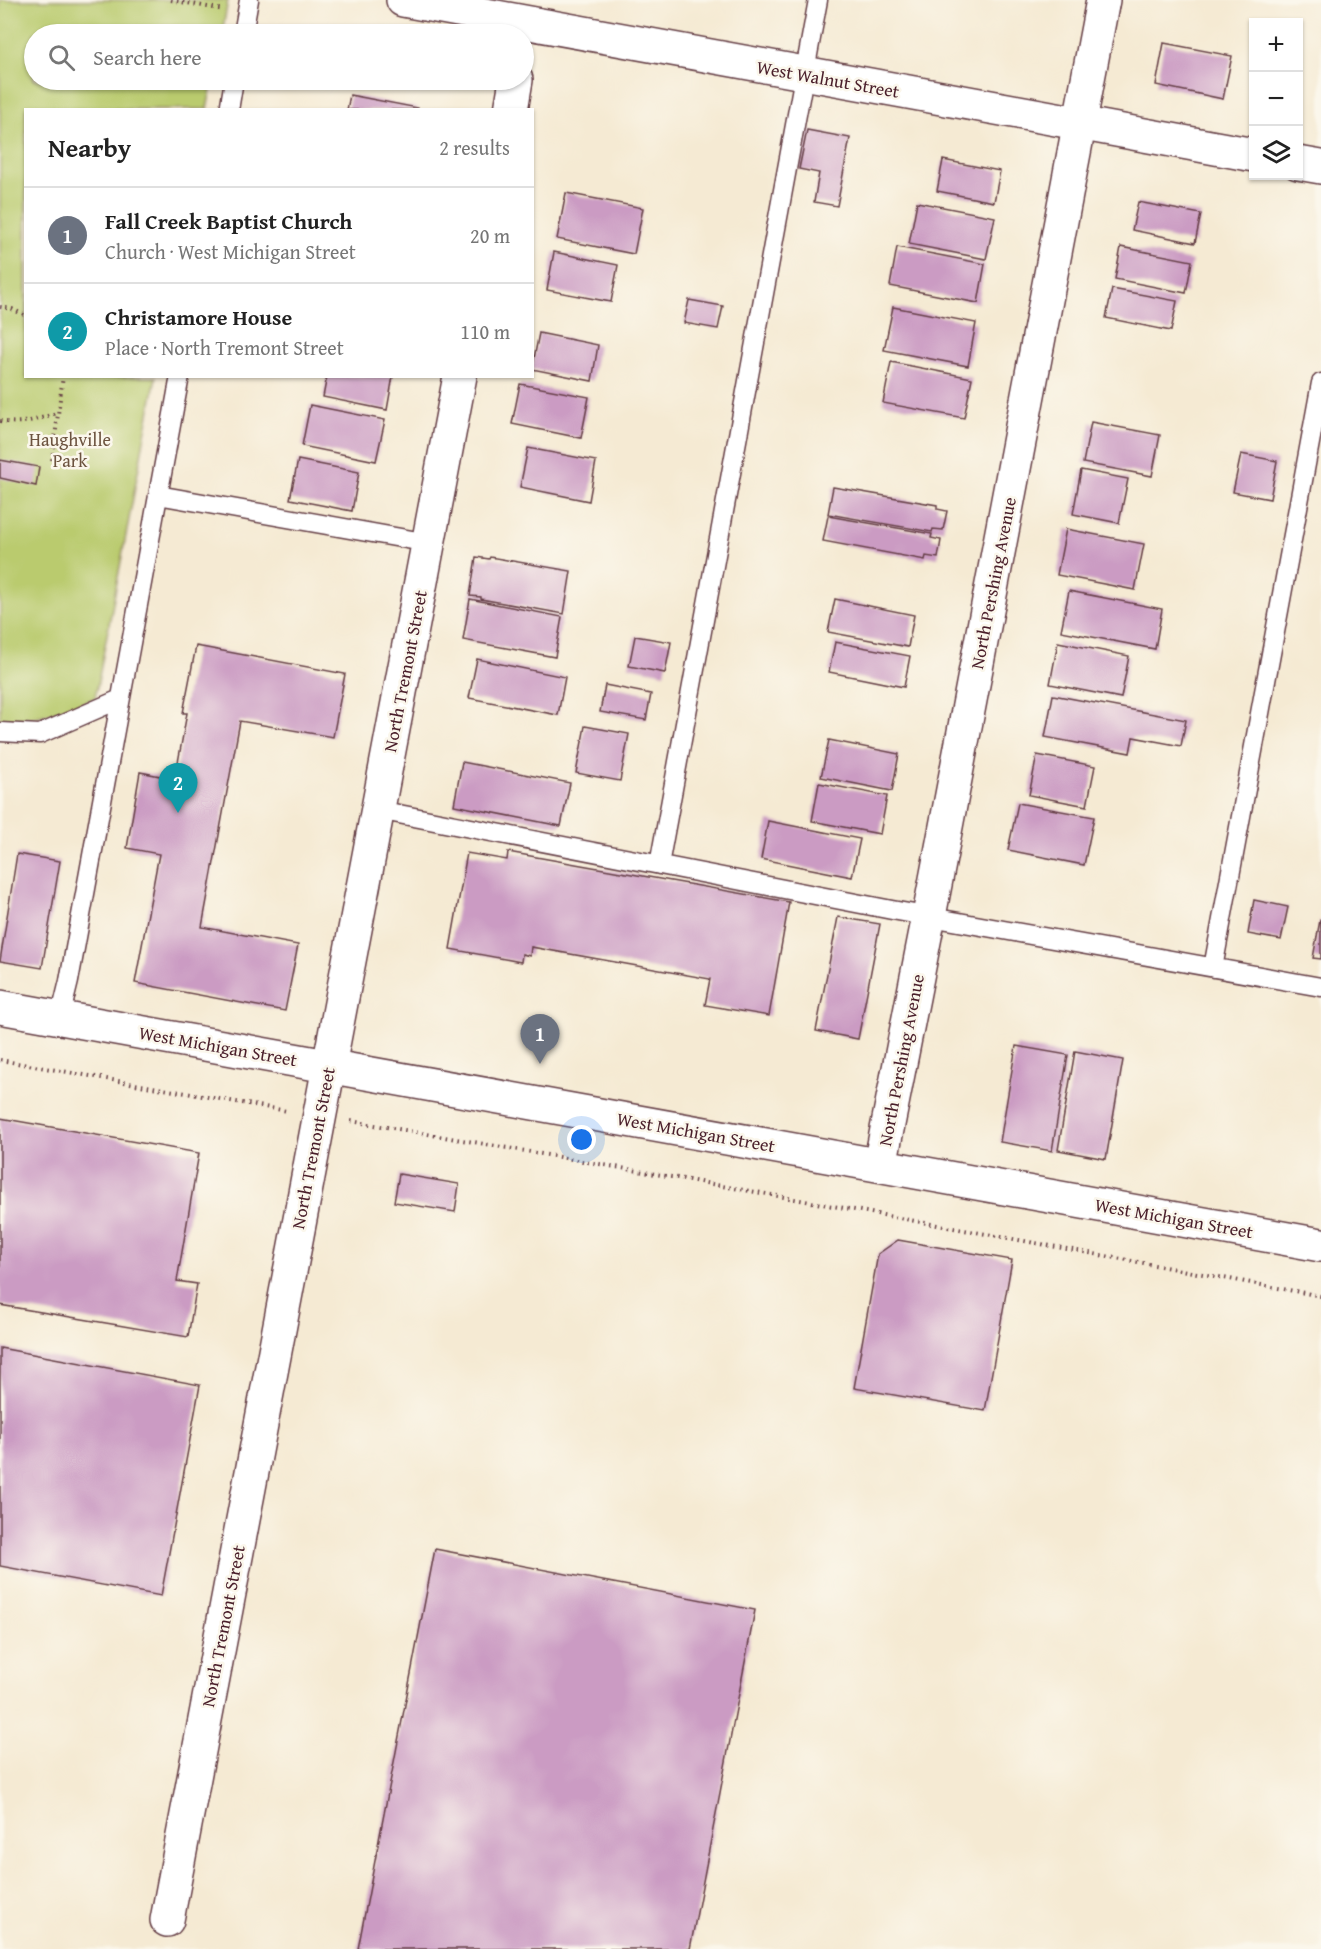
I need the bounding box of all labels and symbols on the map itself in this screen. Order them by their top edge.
street label: West Walnut Street [755,53,902,105]
park label: Haughville Park [29,426,111,474]
street label: North Pershing Avenue [963,495,1023,671]
street label: North Tremont Street [376,587,434,754]
pin: 2 [158,764,198,813]
street label: North Pershing Avenue [871,972,931,1148]
pin: 1 [520,1014,560,1064]
street label: West Michigan Street [137,1019,300,1073]
street label: North Tremont Street [284,1064,342,1231]
street label: West Michigan Street [615,1105,778,1159]
your location [567,1125,596,1154]
street label: West Michigan Street [1093,1191,1256,1245]
street label: North Tremont Street [194,1542,252,1709]

